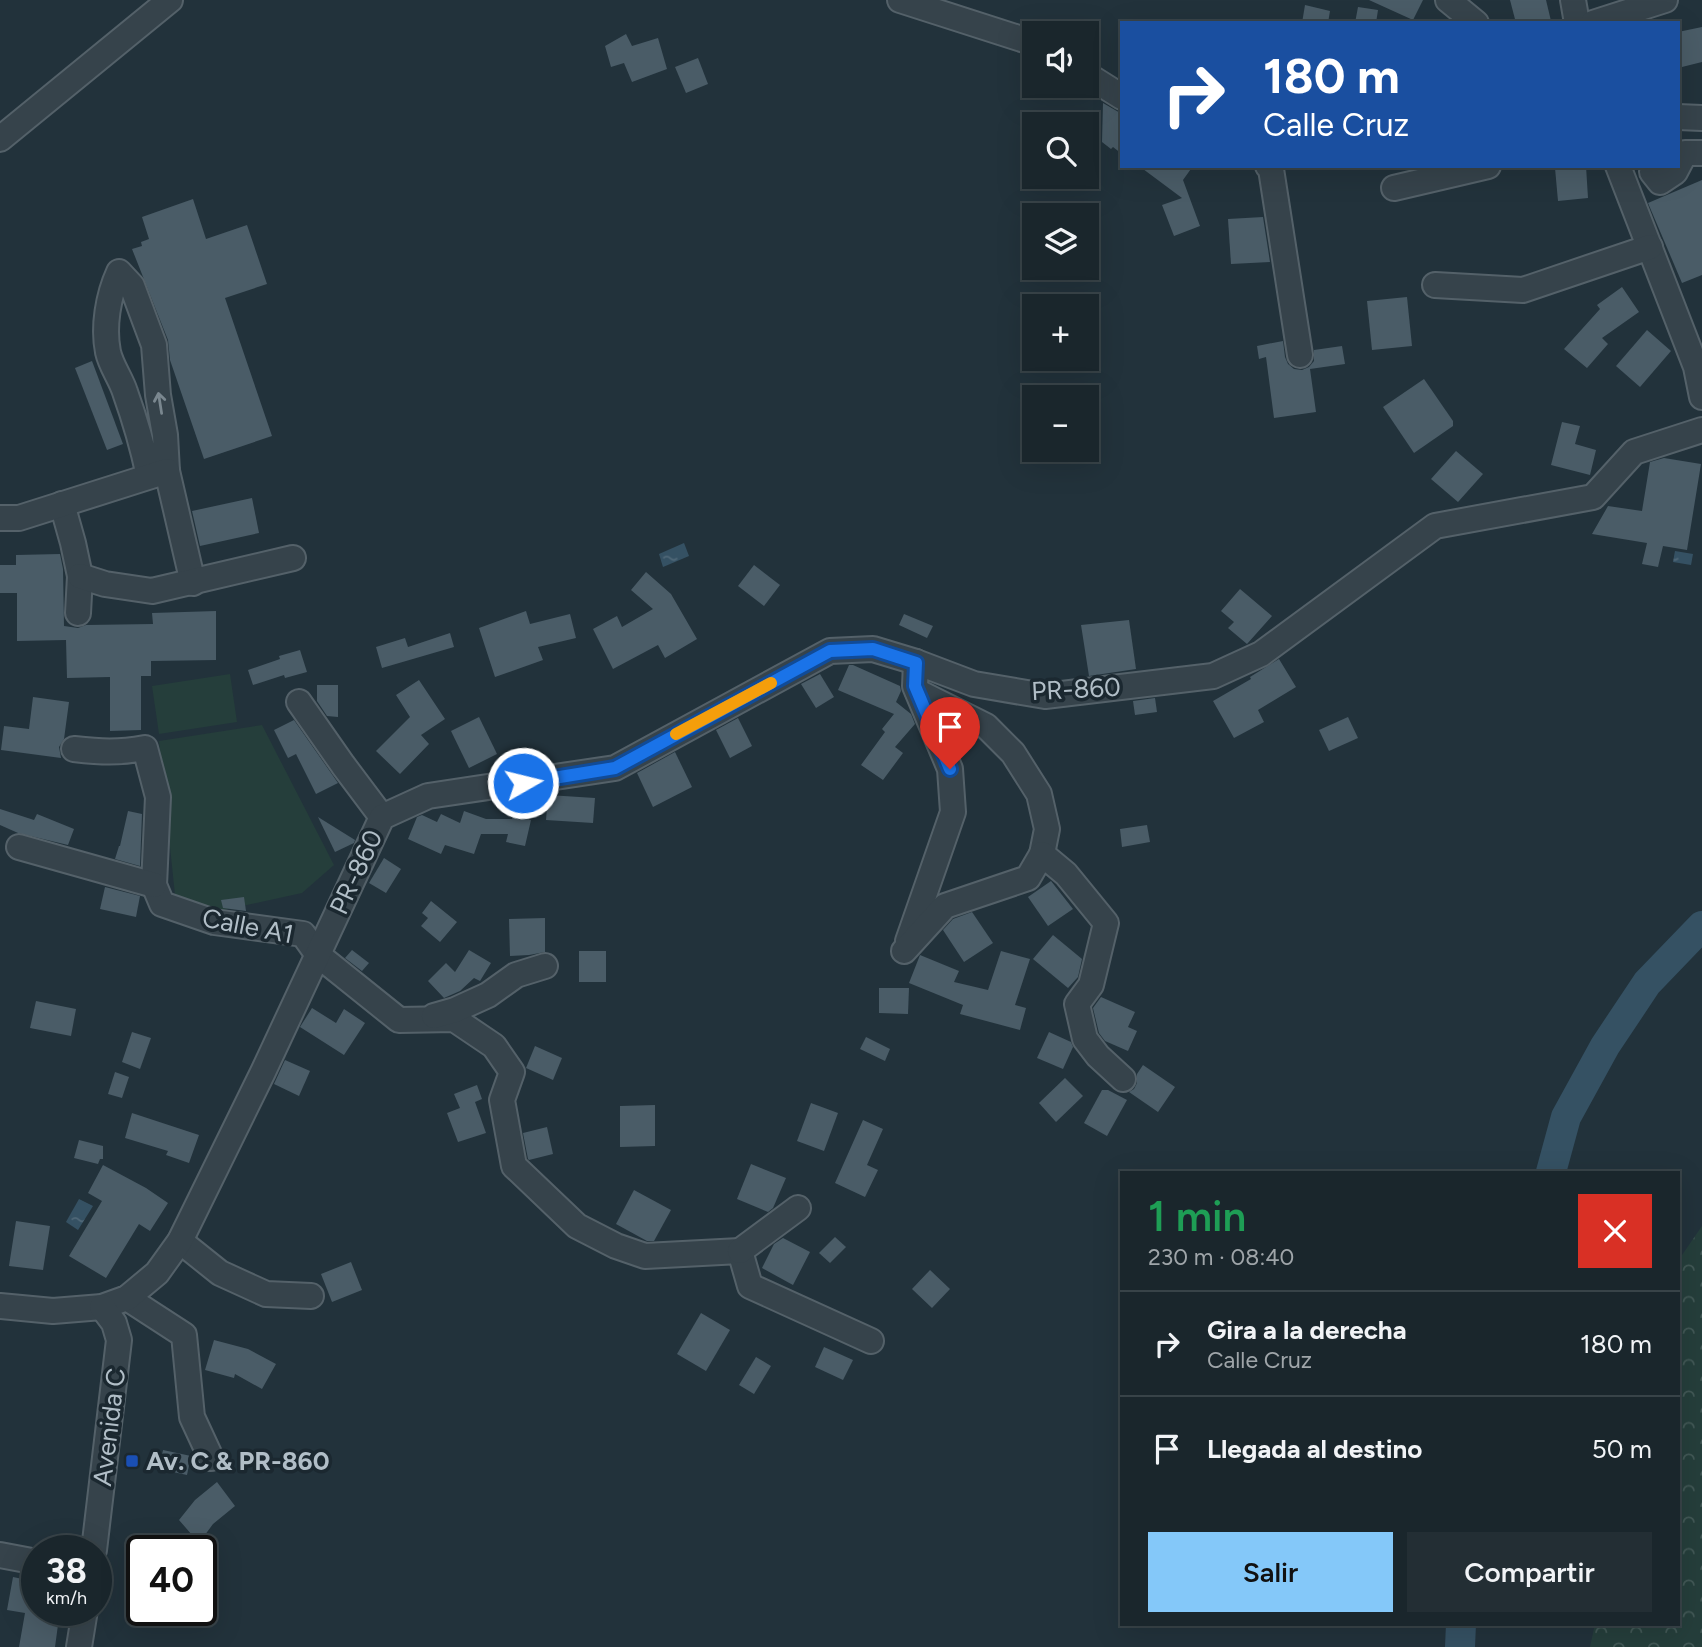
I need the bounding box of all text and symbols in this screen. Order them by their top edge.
map controls [1022,21,1099,462]
button: sound [1022,21,1099,98]
text: 180 m [1263,46,1400,105]
icon: right [1148,49,1239,140]
text: Calle Cruz [1263,106,1409,144]
button: search [1022,112,1099,189]
button: layers [1022,203,1099,280]
button: + [1022,294,1099,371]
button: − [1022,385,1099,462]
one-way arrow [153,392,166,415]
street label: PR-860 [1030,671,1122,707]
pin [920,697,980,769]
icon: arrive [931,708,969,746]
position arrow [486,746,560,820]
street label: PR-860 [323,825,389,919]
street label: Calle A1 [200,901,296,951]
text: 1 min [1148,1191,1246,1242]
button: close [1578,1194,1652,1268]
text: 230 m · 08:40 [1148,1243,1294,1271]
text: Gira a la derecha [1207,1314,1407,1346]
icon: right [1148,1325,1186,1363]
text: 180 m [1580,1328,1652,1360]
text: Calle Cruz [1207,1346,1312,1374]
street label: Avenida C [86,1366,132,1488]
icon: arrive [1148,1430,1186,1468]
text: Llegada al destino [1207,1433,1422,1465]
text: 50 m [1592,1433,1652,1465]
place label: Av. C & PR-860 [146,1445,330,1477]
marker: Av. C & PR-860 [124,1453,140,1469]
button: Salir [1148,1532,1393,1612]
button: Compartir [1407,1532,1652,1612]
speed limit sign: 40 [126,1535,217,1626]
text: 38 [46,1550,87,1592]
text: km/h [46,1587,87,1609]

